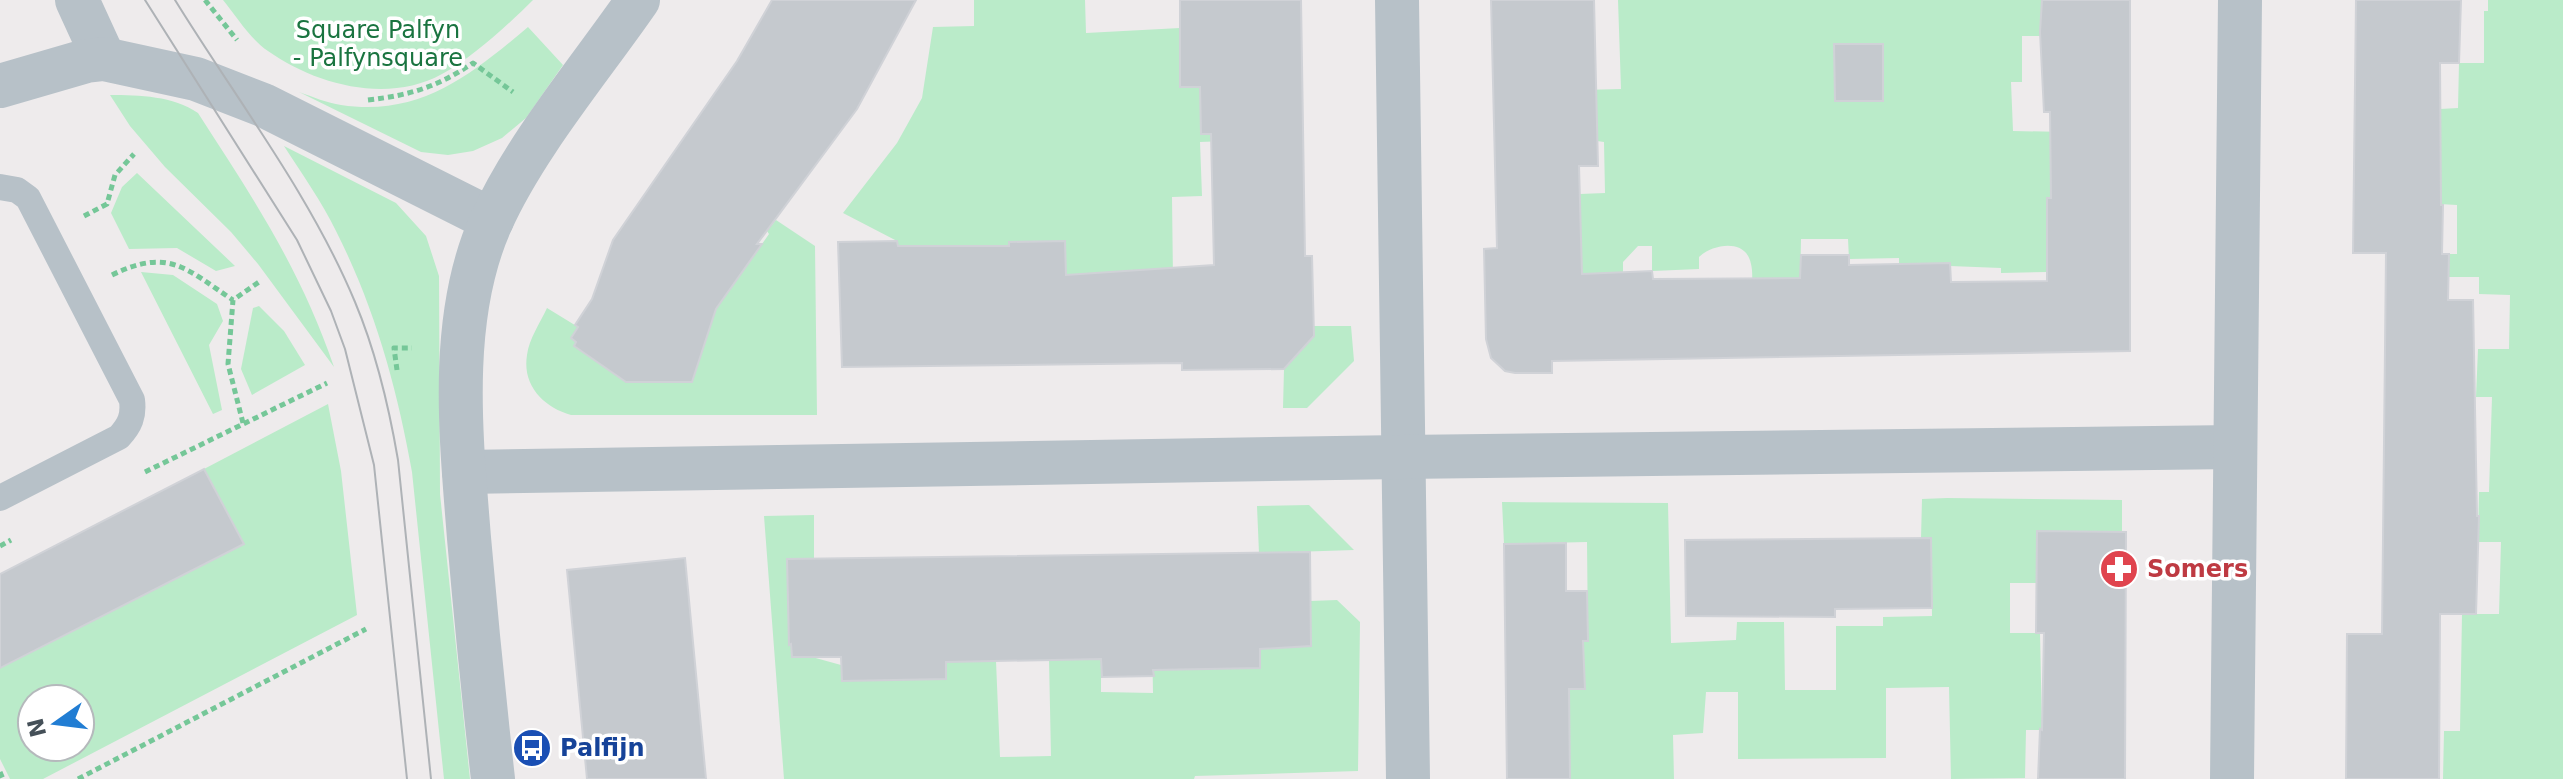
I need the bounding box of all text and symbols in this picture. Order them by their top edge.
park label: Square Palfyn - Palfynsquare [293,16,463,72]
pharmacy icon: Somers [2098,548,2140,590]
place label: Somers [2147,555,2248,583]
north arrow [16,683,96,763]
text: N [23,716,51,740]
bus stop icon: Palfijn [511,727,553,769]
place label: Palfijn [560,734,644,762]

